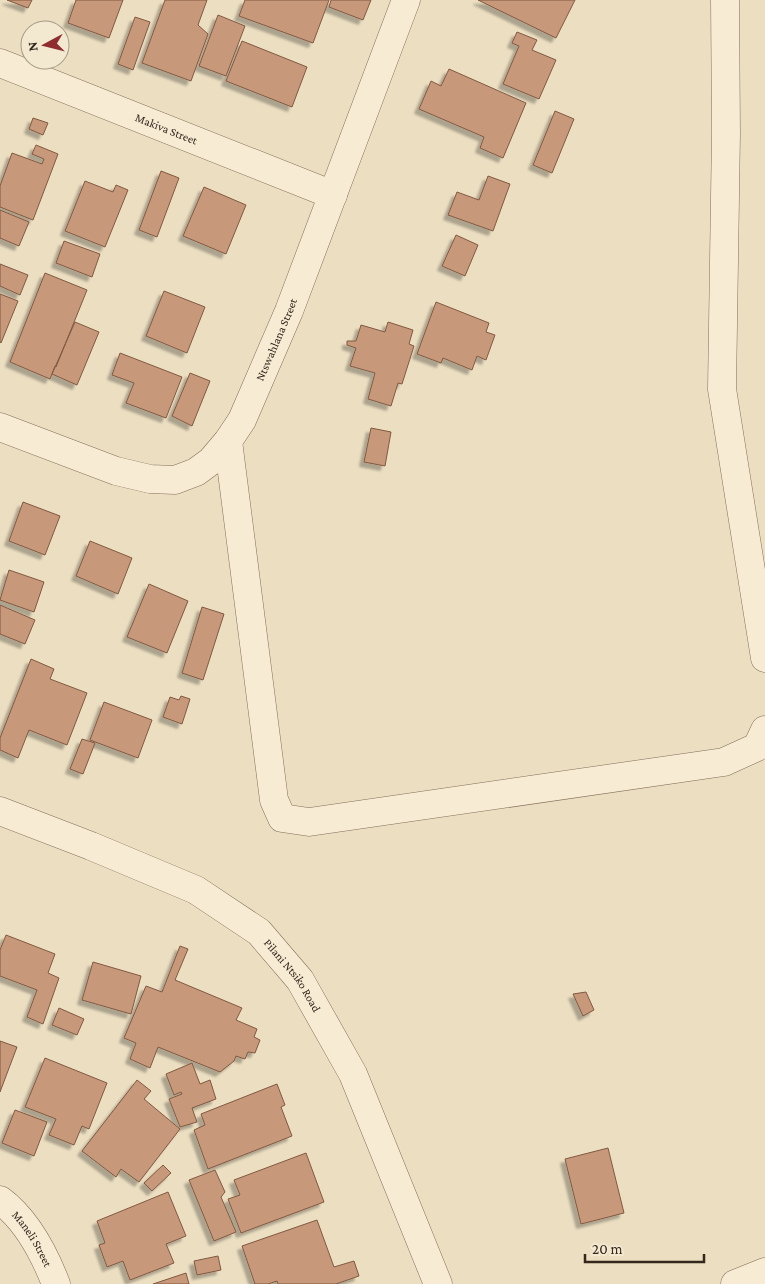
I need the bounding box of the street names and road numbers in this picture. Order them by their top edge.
street label: Makiva Street [133,110,201,148]
street label: Ntswahlana Street [253,296,300,383]
street label: Pilani Ntsiko Road [261,936,324,1015]
street label: Maneli Street [9,1208,55,1270]

